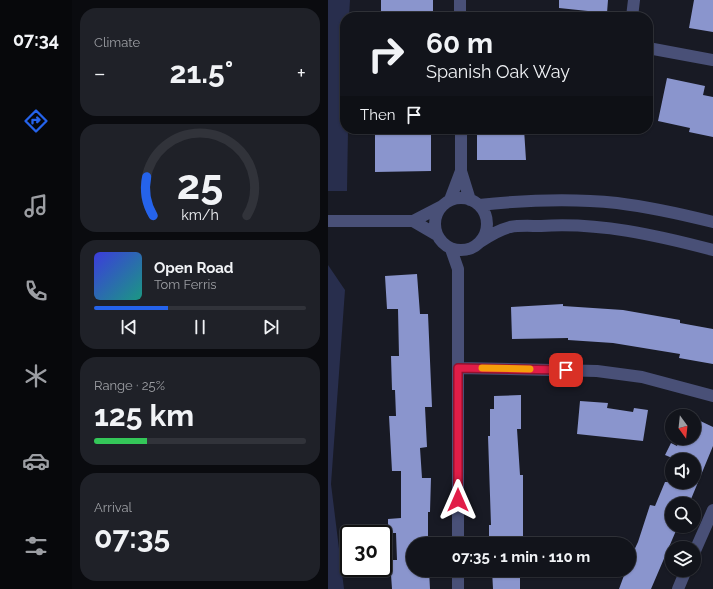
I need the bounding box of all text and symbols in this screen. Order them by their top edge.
text: 60 m [426,27,493,60]
icon: right [360,28,412,80]
text: 07:34 [13,29,59,50]
text: Climate [94,35,140,50]
text: 21.5° [170,55,233,90]
text: − [94,60,106,86]
text: + [297,60,306,86]
text: Spanish Oak Way [426,61,570,82]
icon: arrive [403,104,425,126]
text: Then [360,106,395,124]
icon: directions [22,107,50,135]
text: 25 [177,160,223,209]
icon: music [22,192,50,220]
text: km/h [181,207,219,223]
text: Open Road [154,259,234,277]
icon: phone [22,277,50,305]
text: Tom Ferris [154,277,217,292]
icon: previous [118,316,140,338]
icon: pause [189,316,211,338]
icon: next [260,316,282,338]
pin [549,353,583,387]
icon: arrive [555,359,577,381]
icon: climate [22,362,50,390]
text: Range · 25% [94,378,165,393]
text: 125 km [94,398,194,433]
north arrow [665,409,701,445]
map controls [665,409,701,577]
icon: car [22,447,50,475]
button: sound [665,453,701,489]
position arrow [437,479,479,521]
button: search [665,497,701,533]
text: Arrival [94,500,132,515]
text: 07:35 [94,520,170,555]
speed limit sign: 30 [340,525,392,577]
icon: filters [22,532,50,560]
button: layers [665,541,701,577]
text: 07:35 · 1 min · 110 m [452,548,590,566]

